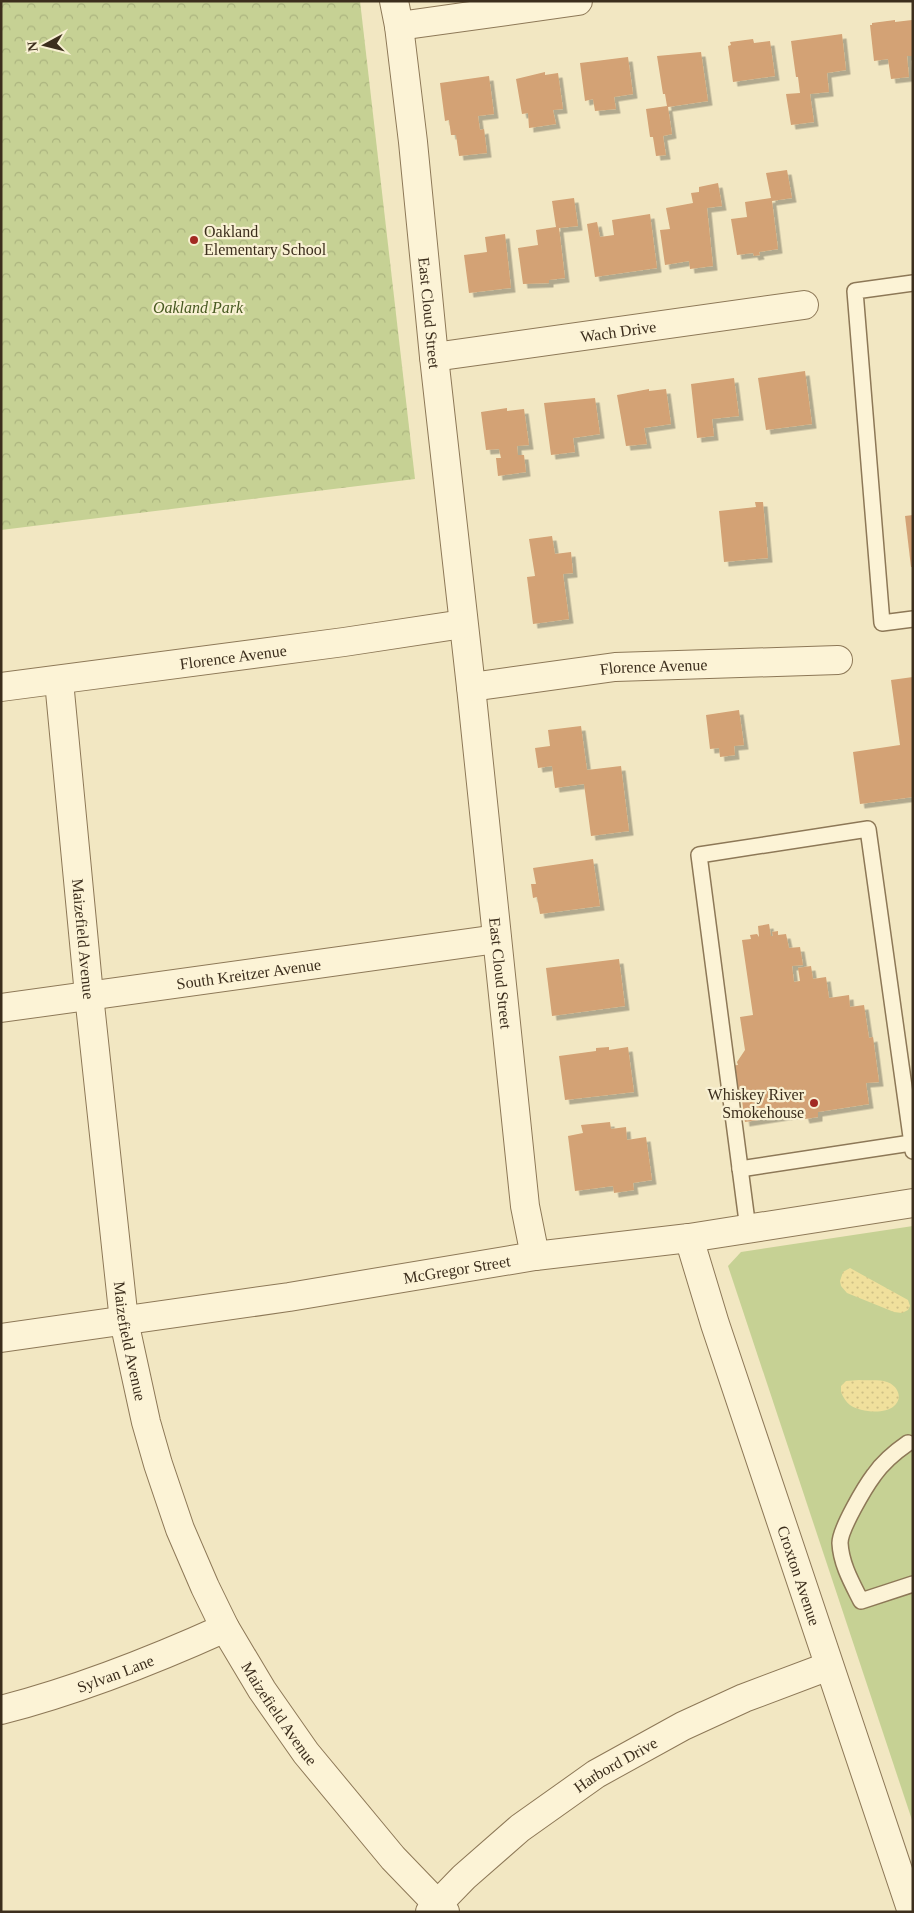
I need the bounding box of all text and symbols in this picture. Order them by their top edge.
north arrow [20,20,70,70]
text: N [25,41,41,52]
place label: Oakland Elementary School [204,223,327,259]
marker: Oakland Elementary School [188,234,200,246]
street label: East Cloud Street [416,256,444,370]
park label: Oakland Park [153,299,244,316]
street label: Wach Drive [579,317,657,345]
street label: Florence Avenue [178,641,288,672]
street label: Florence Avenue [599,656,708,678]
street label: Maizefield Avenue [69,878,98,1000]
street label: East Cloud Street [487,916,515,1030]
street label: South Kreitzer Avenue [175,955,322,992]
place label: Whiskey River Smokehouse [708,1086,805,1121]
marker: Whiskey River Smokehouse [808,1097,820,1109]
street label: McGregor Street [402,1252,512,1286]
street label: Maizefield Avenue [111,1280,150,1402]
street label: Croxton Avenue [775,1523,824,1628]
street label: Sylvan Lane [75,1651,156,1695]
street label: Maizefield Avenue [239,1659,321,1768]
street label: Harbord Drive [570,1733,660,1796]

